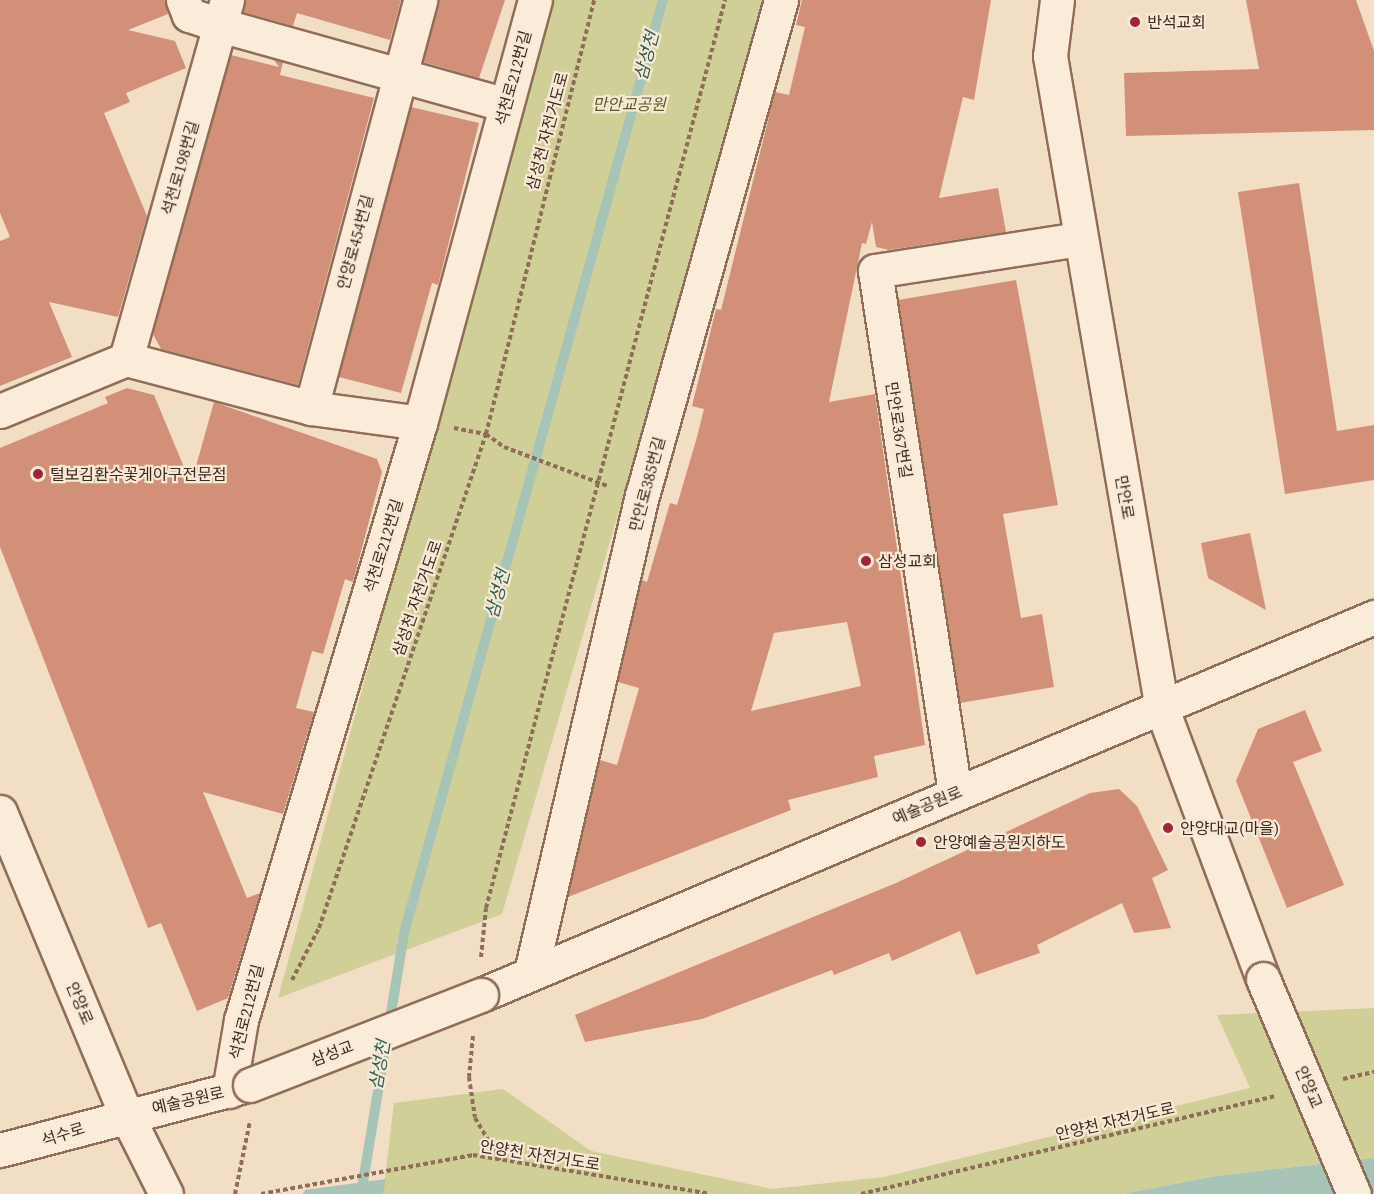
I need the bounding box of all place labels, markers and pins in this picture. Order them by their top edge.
place label: 반석교회 [1147,12,1206,32]
marker: 반석교회 [1128,15,1142,29]
place label: 털보김환수꽃게아구전문점 [50,464,227,484]
marker: 털보김환수꽃게아구전문점 [31,467,45,481]
place label: 삼성교회 [878,551,937,571]
marker: 삼성교회 [859,554,873,568]
place label: 안양대교(마을) [1180,818,1279,838]
marker: 안양대교(마을) [1161,821,1175,835]
place label: 안양예술공원지하도 [933,832,1065,852]
marker: 안양예술공원지하도 [914,835,928,849]

